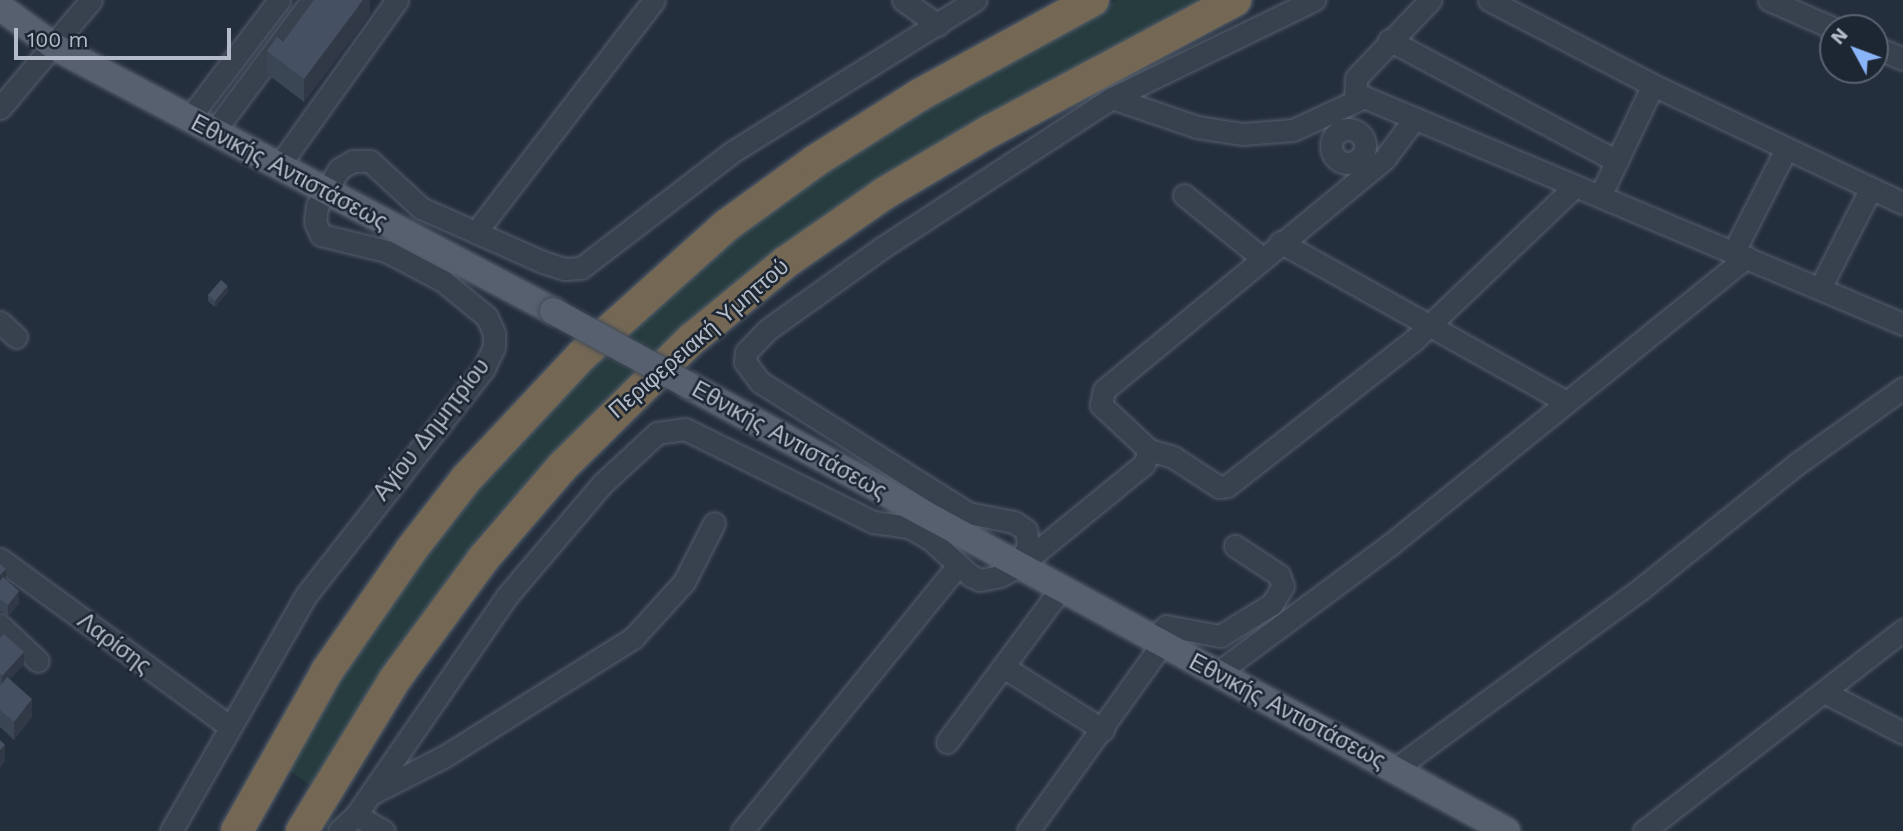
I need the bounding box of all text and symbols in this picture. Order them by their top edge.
scale bar [18,14,234,58]
north arrow [1819,14,1889,84]
text: N [1826,23,1853,49]
text: 100 m [27,27,89,52]
street label: Εθνικής Αντιστάσεως [186,110,392,236]
street label: Περιφερειακή Υμηττού [603,253,795,425]
street label: Αγίου Δημητρίου [368,353,496,507]
street label: Εθνικής Αντιστάσεως [687,376,891,506]
street label: Λαρίσης [72,607,156,681]
street label: Εθνικής Αντιστάσεως [1184,649,1390,775]

